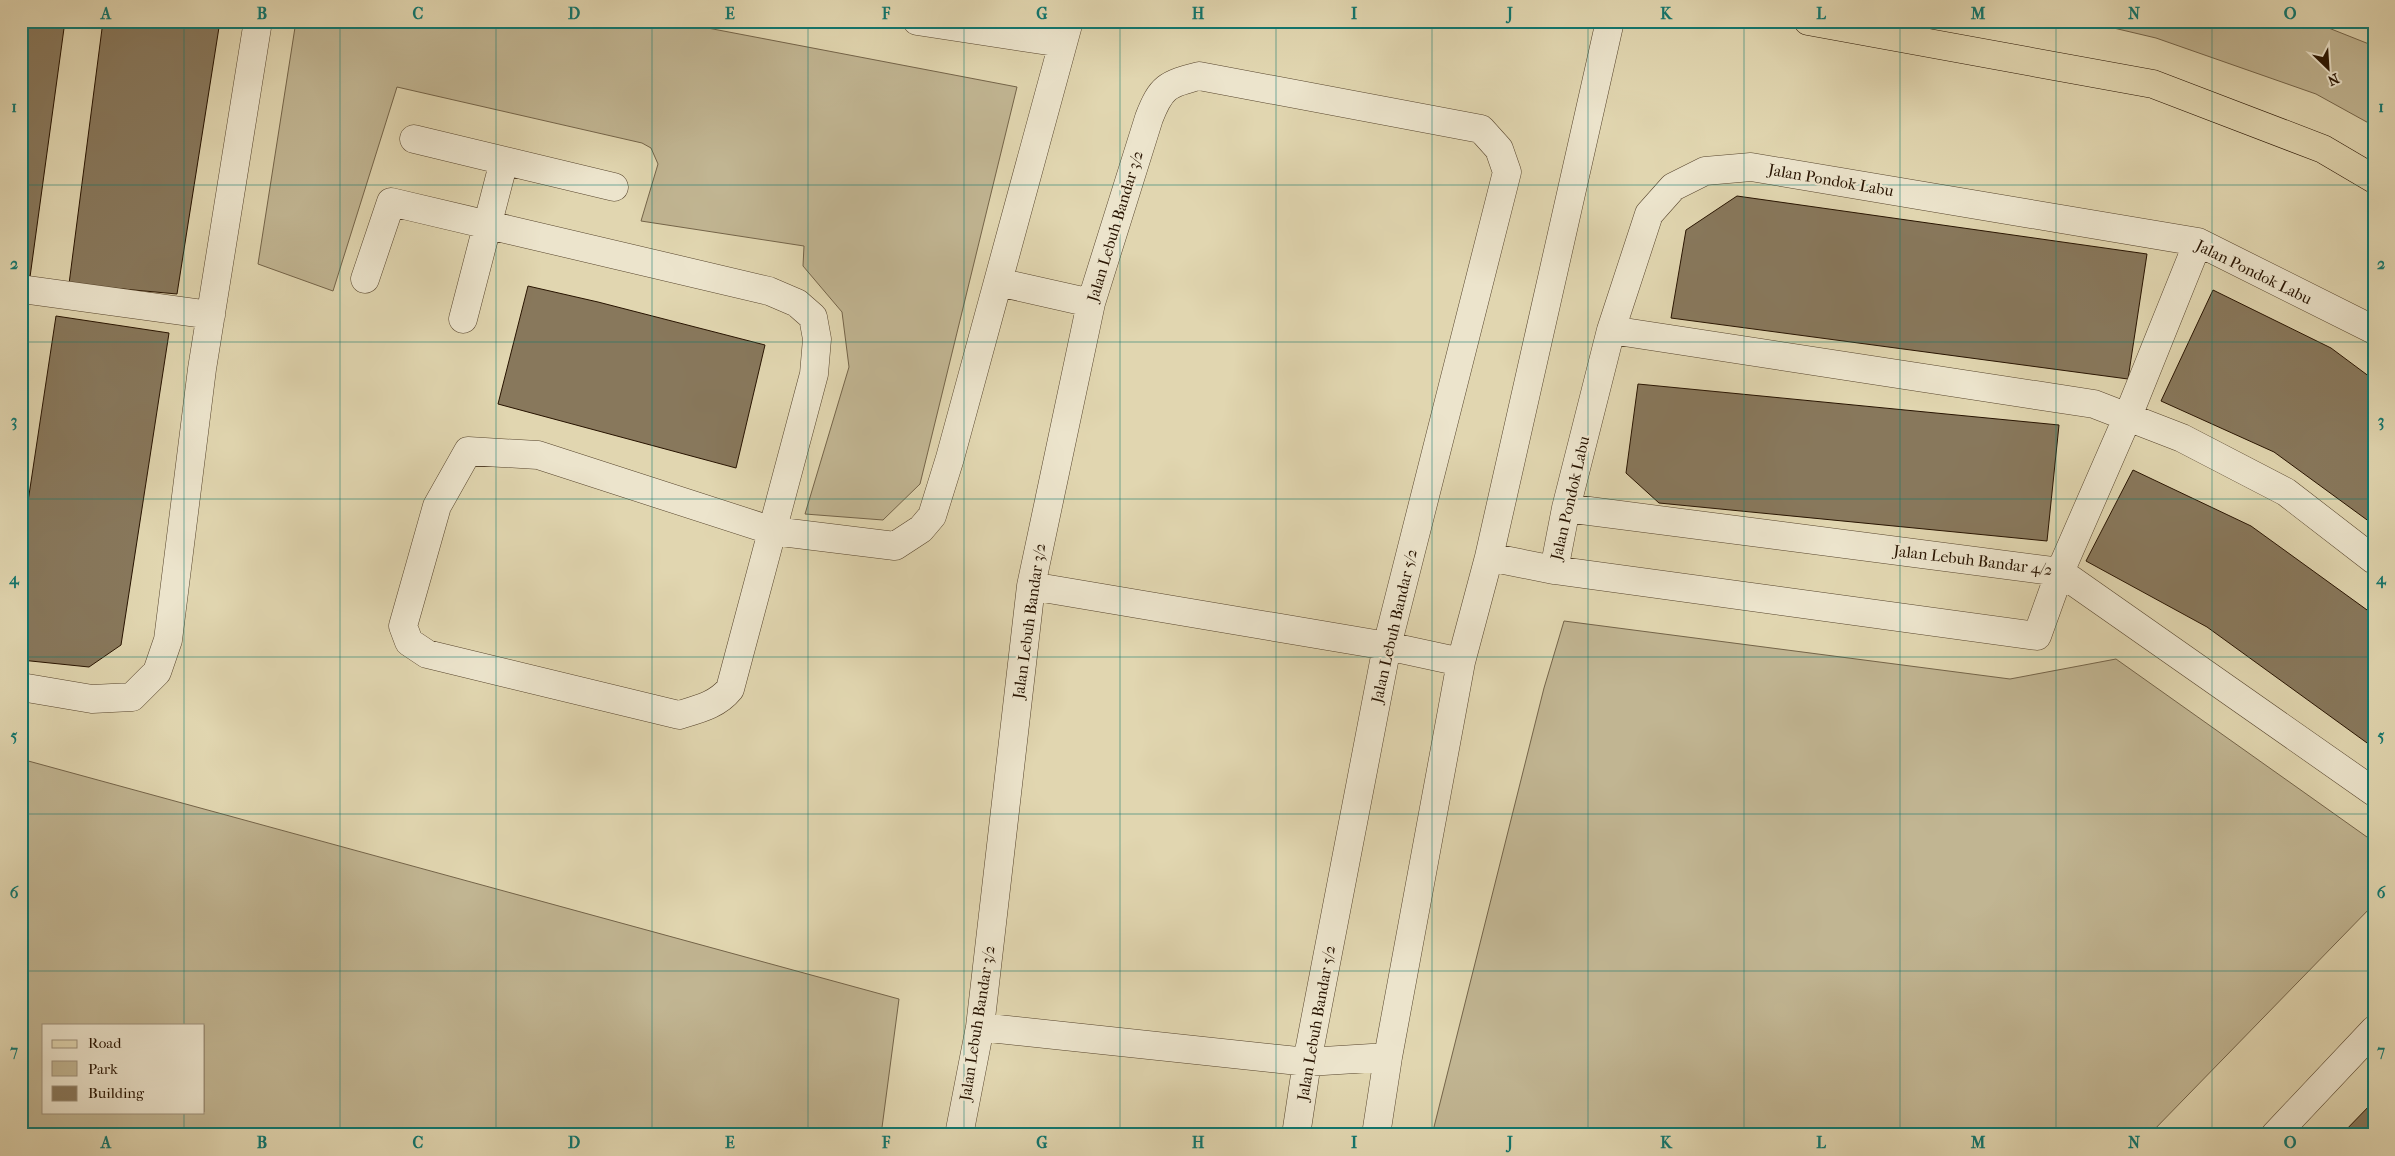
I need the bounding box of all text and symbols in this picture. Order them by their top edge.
text: A [100,4,112,23]
text: B [257,4,267,23]
text: C [413,4,424,23]
text: D [568,4,580,23]
text: E [725,4,735,23]
text: F [881,4,891,23]
text: G [1036,4,1048,23]
text: H [1192,4,1205,23]
text: I [1351,4,1358,23]
text: J [1505,4,1513,24]
text: K [1660,4,1673,23]
text: L [1816,4,1826,23]
text: M [1970,4,1986,23]
text: N [2128,4,2141,23]
text: O [2284,4,2297,23]
north arrow [2302,42,2352,92]
text: N [2325,69,2342,89]
text: 1 [11,97,17,116]
text: 1 [2378,97,2384,116]
street label: Jalan Lebuh Bandar 3/2 [1082,148,1147,306]
street label: Jalan Pondok Labu [1765,159,1895,200]
street label: Jalan Pondok Labu [2191,235,2315,308]
text: 2 [10,254,18,273]
text: 2 [2377,254,2385,273]
text: 3 [11,411,17,431]
text: 3 [2378,411,2384,431]
street label: Jalan Pondok Labu [1546,434,1594,564]
street label: Jalan Lebuh Bandar 4/2 [1890,541,2054,579]
street label: Jalan Lebuh Bandar 3/2 [1008,542,1049,702]
street label: Jalan Lebuh Bandar 5/2 [1367,547,1421,707]
text: 4 [8,569,20,589]
text: 4 [2375,569,2387,589]
text: 5 [11,726,18,745]
text: 5 [2378,726,2385,745]
text: 6 [10,883,19,902]
text: 6 [2377,883,2386,902]
street label: Jalan Lebuh Bandar 3/2 [955,944,999,1104]
street label: Jalan Lebuh Bandar 5/2 [1293,944,1339,1104]
legend [42,1024,205,1114]
text: Road [88,1034,122,1052]
text: 7 [9,1041,18,1060]
text: 7 [2376,1041,2385,1060]
text: Park [88,1060,118,1078]
text: Building [88,1084,145,1102]
text: A [100,1133,112,1152]
text: B [257,1133,267,1152]
text: C [413,1133,424,1152]
text: D [568,1133,580,1152]
text: E [725,1133,735,1152]
text: F [881,1133,891,1152]
text: G [1036,1133,1048,1152]
text: H [1192,1133,1205,1152]
text: I [1351,1133,1358,1152]
text: J [1505,1133,1513,1153]
text: K [1660,1133,1673,1152]
text: L [1816,1133,1826,1152]
text: M [1970,1133,1986,1152]
text: N [2128,1133,2141,1152]
text: O [2284,1133,2297,1152]

